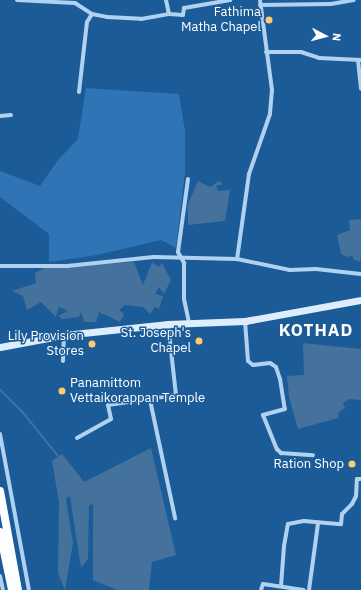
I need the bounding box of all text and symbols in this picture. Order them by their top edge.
place label: Fathima Matha Chapel [181,5,261,36]
marker: Fathima Matha Chapel [264,15,274,25]
north arrow [305,16,345,56]
text: N [330,33,344,42]
district label: KOTHAD [279,321,353,341]
place label: St. Joseph's Chapel [121,326,191,357]
place label: Lily Provision Stores [8,329,84,360]
marker: St. Joseph's Chapel [194,336,204,346]
marker: Lily Provision Stores [87,339,97,349]
place label: Panamittom Vettaikorappan Temple [70,376,205,407]
marker: Panamittom Vettaikorappan Temple [57,386,67,396]
place label: Ration Shop [274,456,344,472]
marker: Ration Shop [347,459,357,469]

